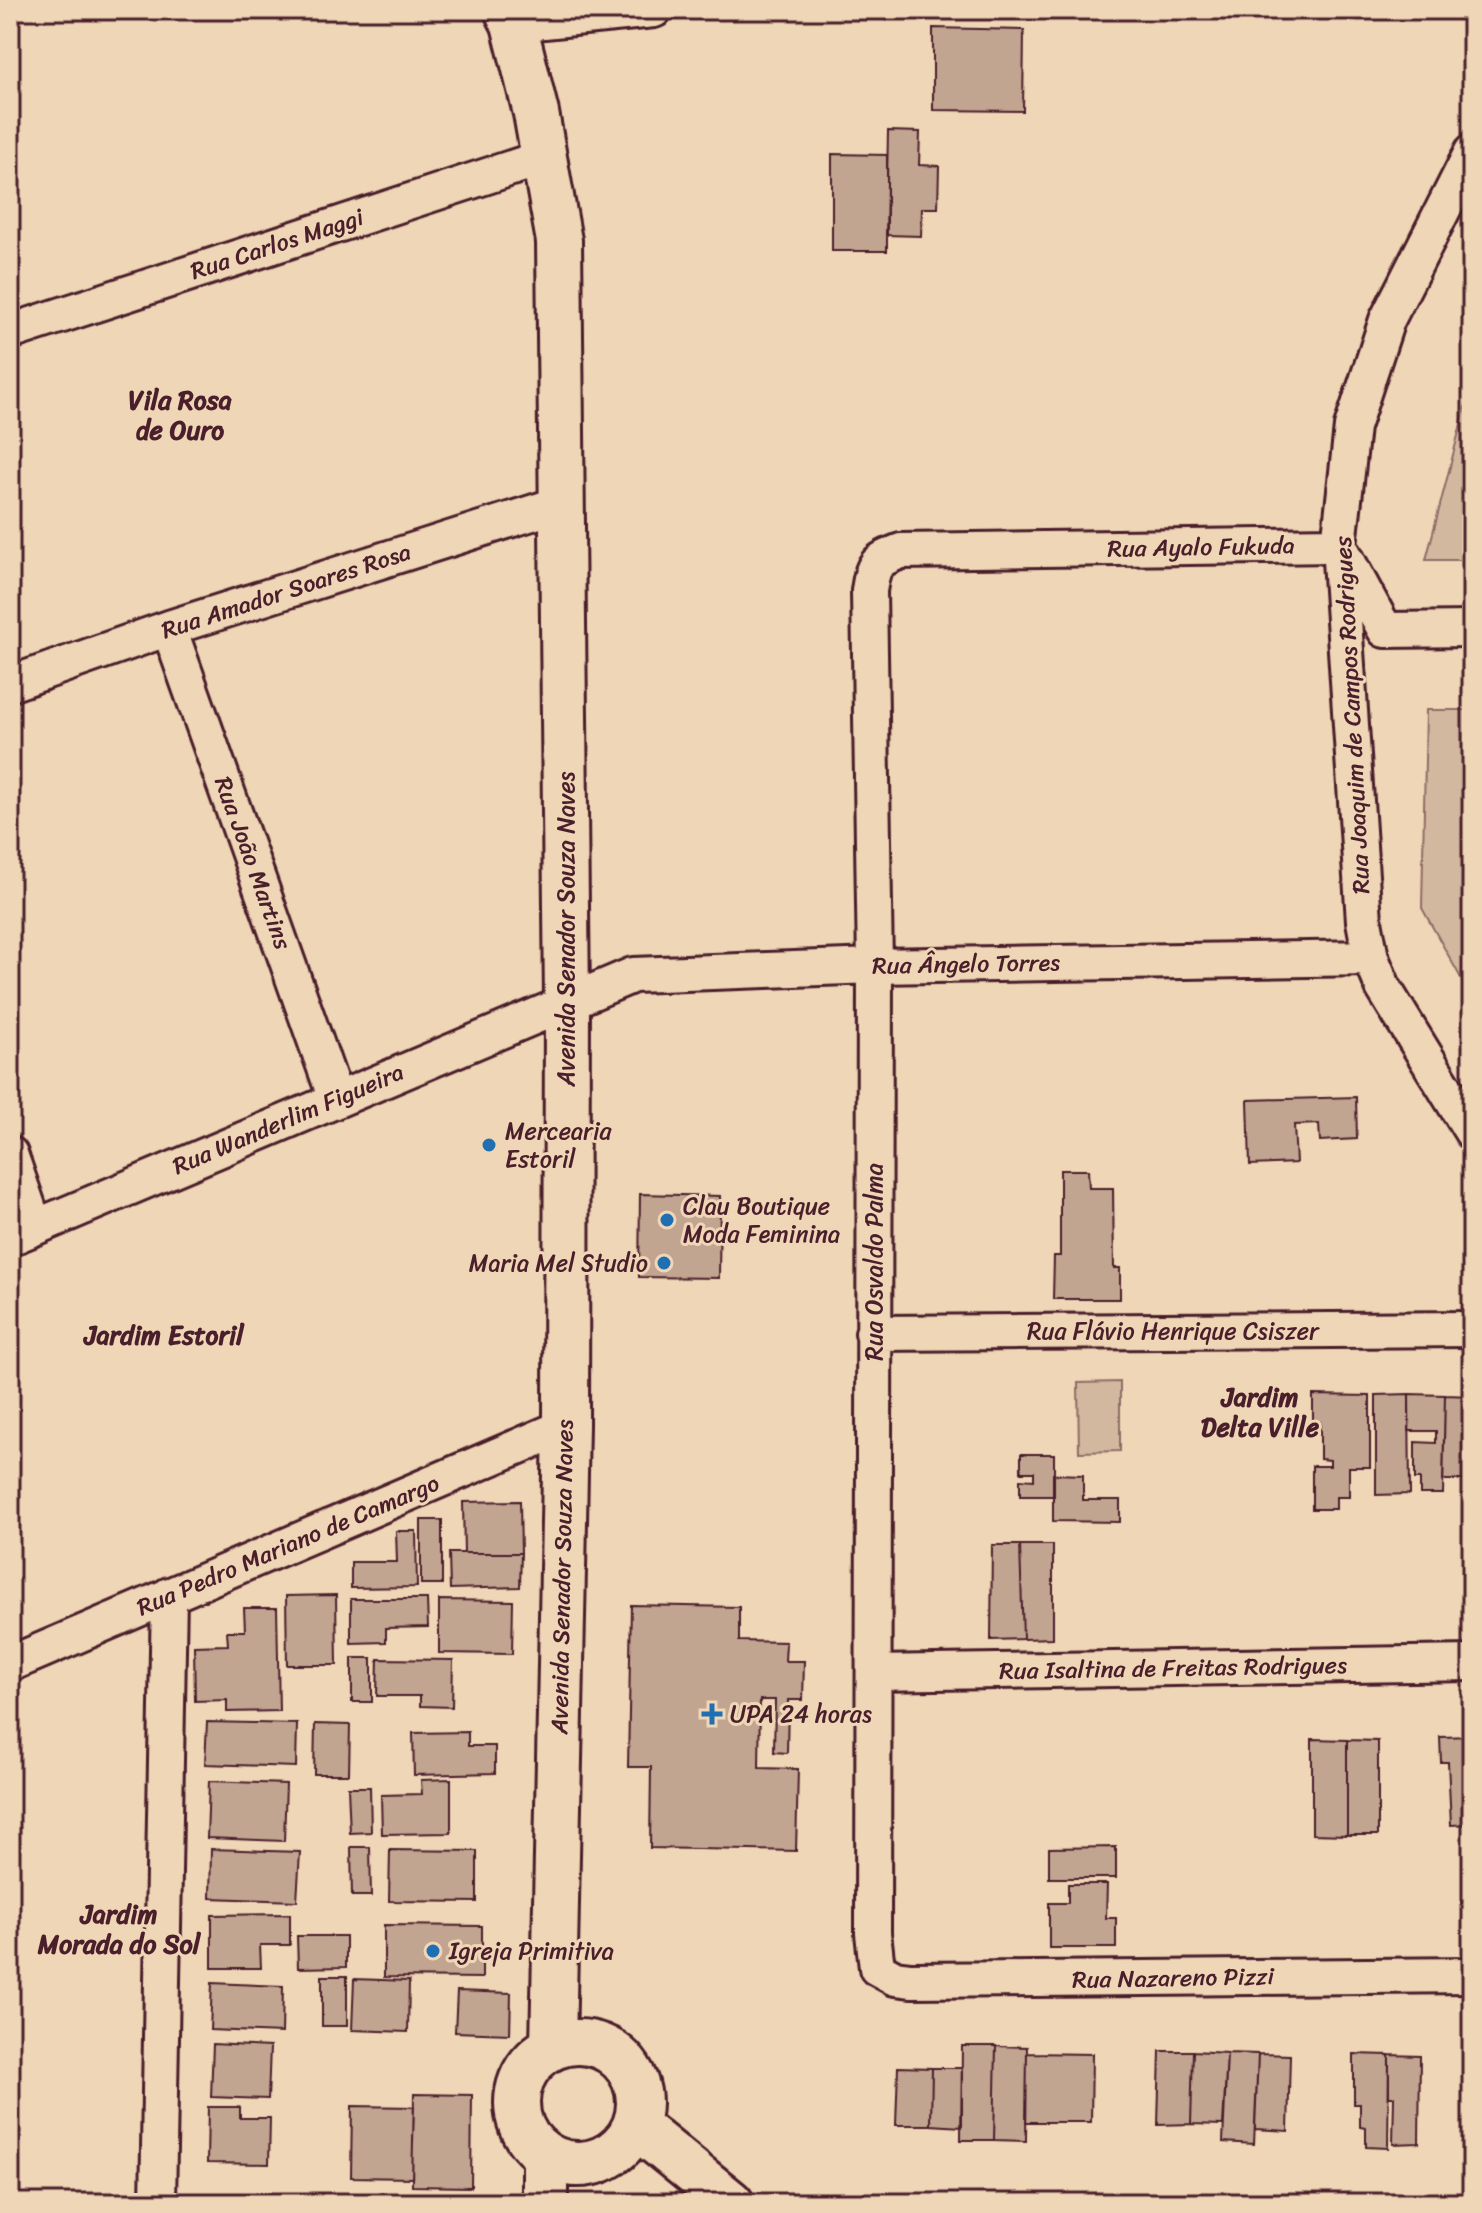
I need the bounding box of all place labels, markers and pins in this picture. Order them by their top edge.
place label: Mercearia Estoril [505,1110,613,1180]
marker: Mercearia Estoril [480,1136,498,1154]
place label: Clau Boutique Moda Feminina [683,1185,840,1255]
marker: Clau Boutique Moda Feminina [658,1211,676,1229]
place label: Maria Mel Studio [469,1242,648,1284]
marker: Maria Mel Studio [655,1254,673,1272]
place label: UPA 24 horas [730,1693,872,1735]
marker: UPA 24 horas [701,1703,723,1725]
place label: Igreja Primitiva [448,1930,614,1972]
marker: Igreja Primitiva [424,1942,442,1960]

